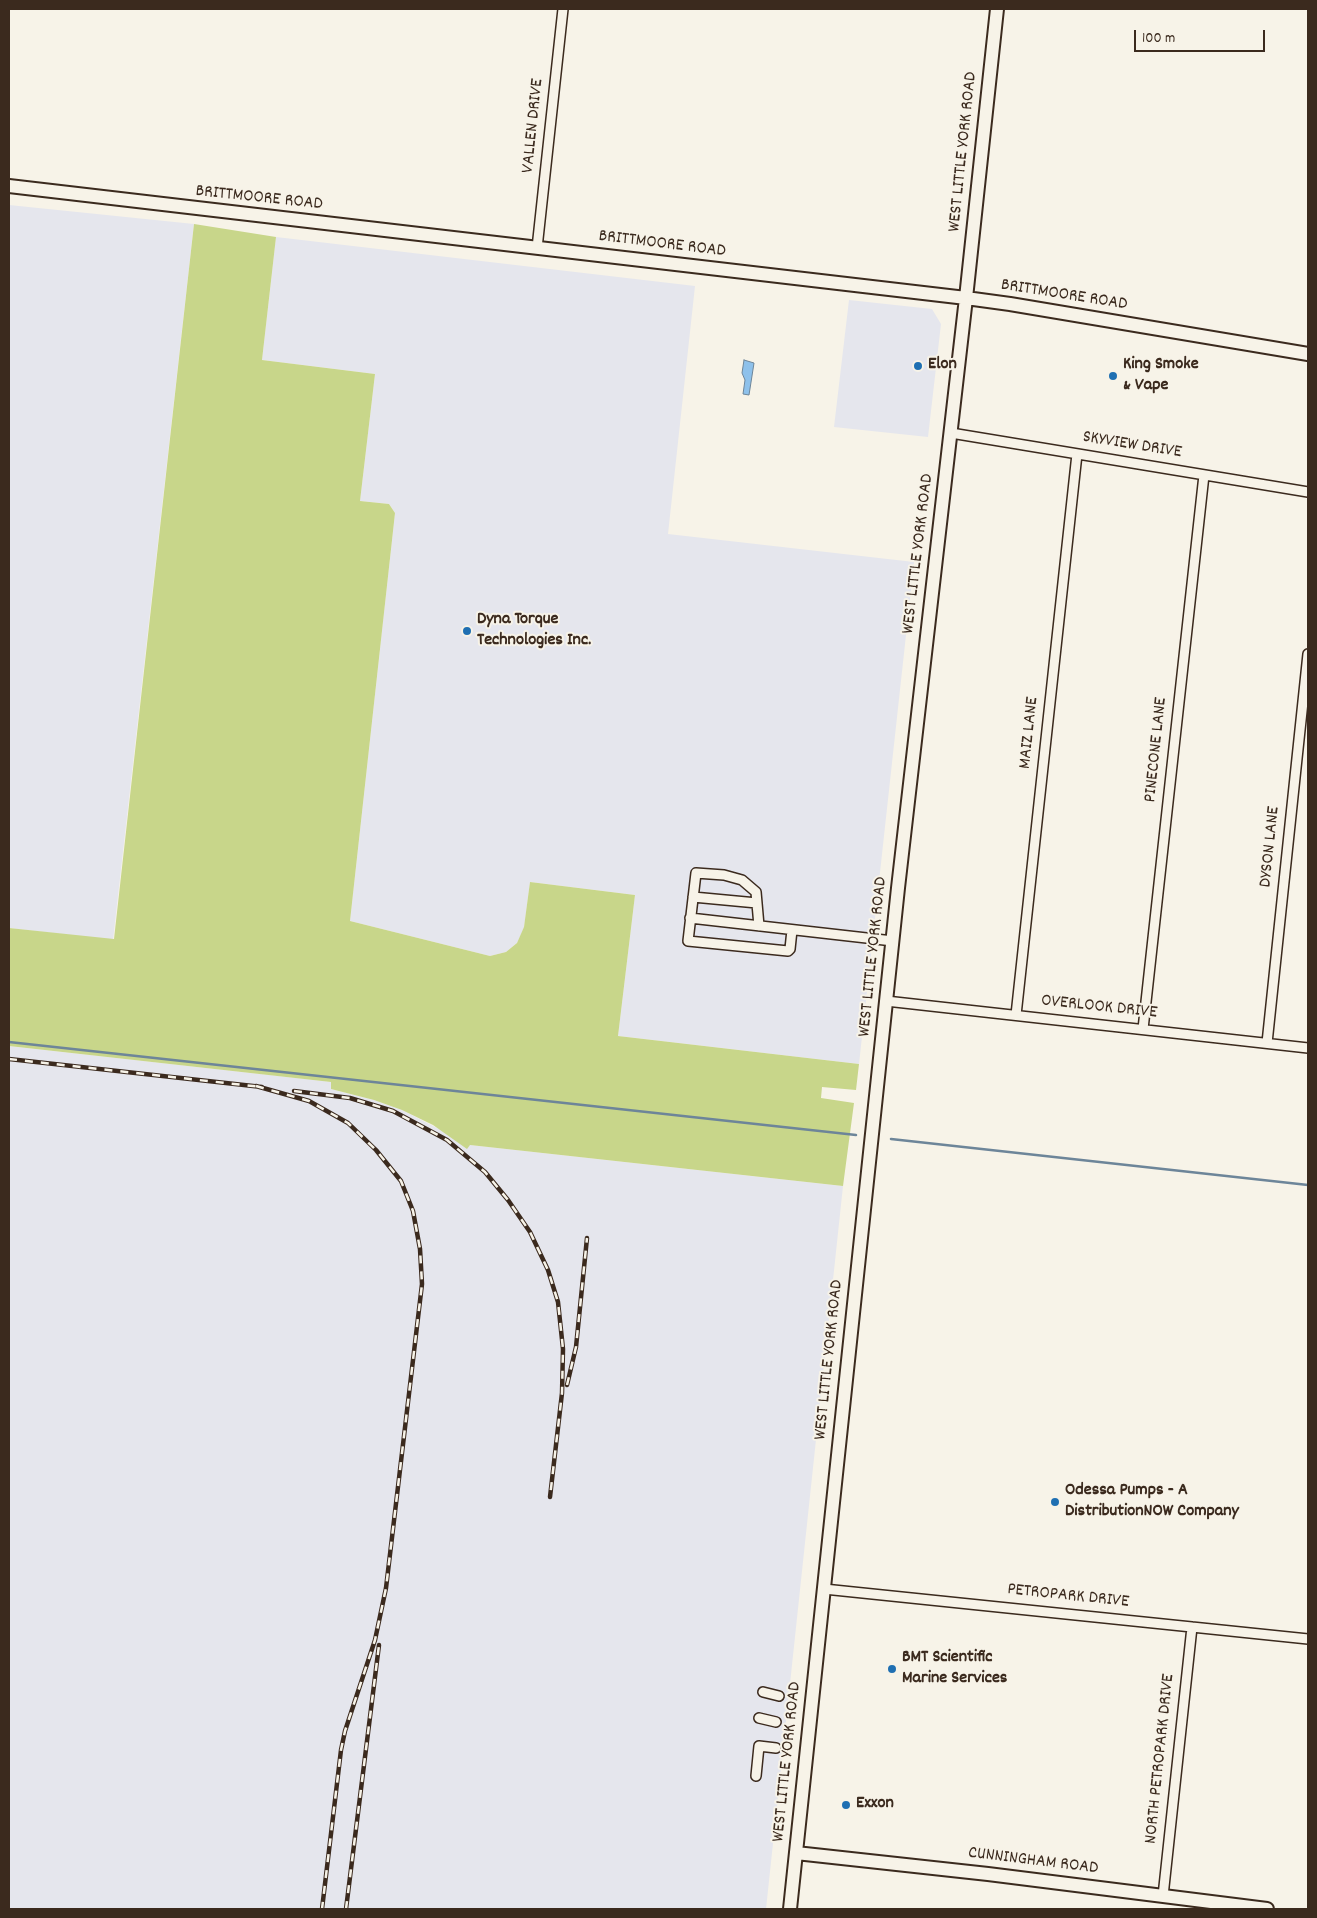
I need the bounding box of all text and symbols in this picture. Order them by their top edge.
scale bar [1137,20,1268,52]
text: 100 m [1142,28,1175,50]
street label: WEST LITTLE YORK ROAD [945,71,983,233]
street label: VALLEN DRIVE [518,78,550,174]
street label: BRITTMOORE ROAD [194,182,324,216]
street label: BRITTMOORE ROAD [597,226,727,264]
street label: BRITTMOORE ROAD [999,275,1129,317]
place label: Elon [928,355,957,377]
place label: King Smoke & Vape [1123,355,1199,398]
marker: Elon [912,360,924,372]
marker: King Smoke & Vape [1107,370,1119,382]
street label: SKYVIEW DRIVE [1081,427,1183,465]
street label: WEST LITTLE YORK ROAD [898,473,940,635]
place label: Dyna Torque Technologies Inc. [477,610,591,652]
marker: Dyna Torque Technologies Inc. [461,625,473,637]
street label: MAIZ LANE [1015,696,1045,770]
street label: PINECONE LANE [1141,696,1173,804]
street label: DYSON LANE [1256,805,1286,889]
street label: WEST LITTLE YORK ROAD [855,876,893,1038]
street label: OVERLOOK DRIVE [1040,991,1158,1025]
street label: WEST LITTLE YORK ROAD [811,1279,849,1441]
place label: Odessa Pumps - A DistributionNOW Company [1065,1481,1239,1524]
marker: Odessa Pumps - A DistributionNOW Company [1049,1496,1061,1508]
street label: PETROPARK DRIVE [1006,1580,1130,1614]
place label: BMT Scientific Marine Services [902,1648,1007,1690]
marker: BMT Scientific Marine Services [886,1663,898,1675]
street label: NORTH PETROPARK DRIVE [1141,1673,1181,1845]
street label: WEST LITTLE YORK ROAD [769,1681,807,1843]
place label: Exxon [856,1794,894,1816]
marker: Exxon [840,1799,852,1811]
street label: CUNNINGHAM ROAD [967,1843,1099,1881]

